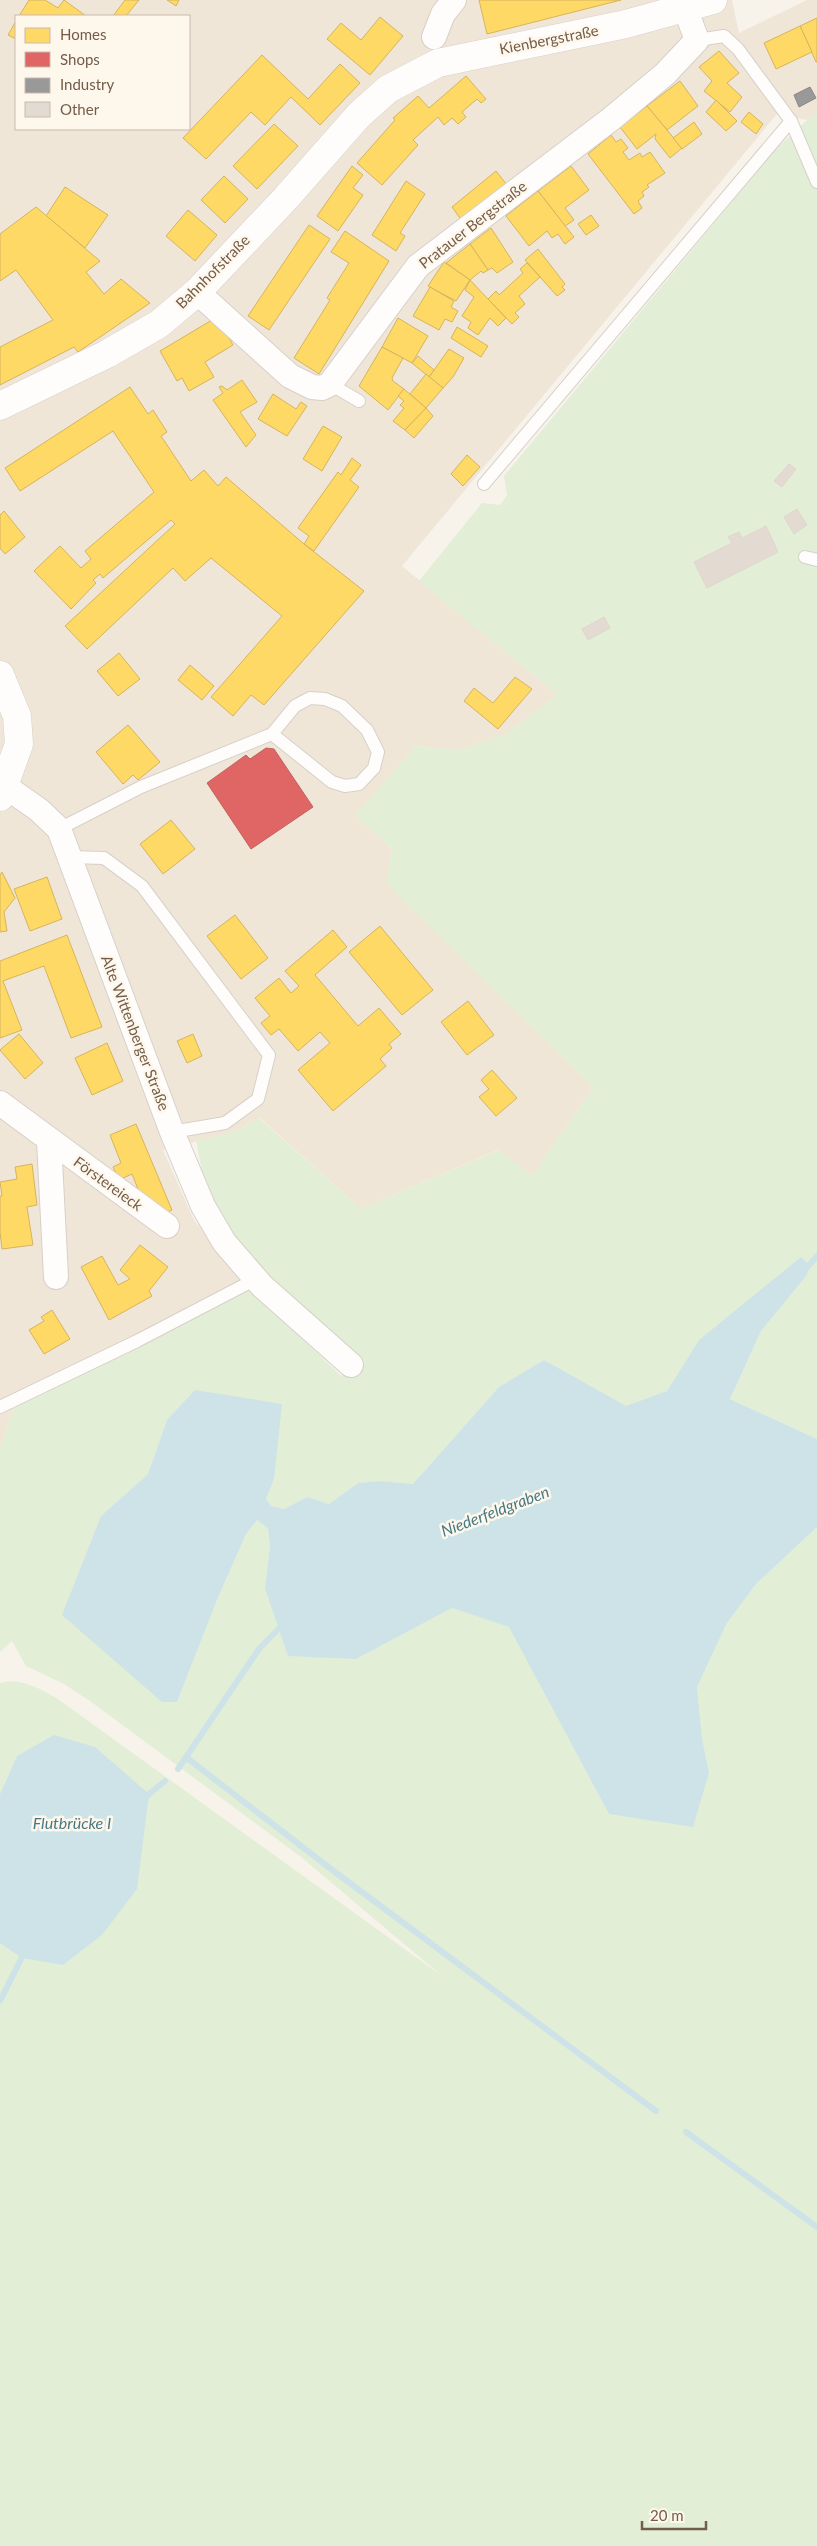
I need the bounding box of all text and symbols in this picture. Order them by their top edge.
legend [15,15,190,130]
street label: Kienbergstraße [498,21,600,57]
text: Homes [60,25,106,43]
text: Shops [60,50,100,68]
text: Industry [60,75,115,93]
text: Other [60,100,100,118]
street label: Pratauer Bergstraße [415,177,530,272]
street label: Bahnhofstraße [172,231,253,312]
street label: Alte Wittenberger Straße [98,952,174,1113]
street label: Förstereieck [71,1152,147,1214]
water label: Niederfeldgraben [438,1481,552,1540]
water label: Flutbrücke I [33,1813,111,1832]
scale bar [642,2498,706,2530]
text: 20 m [650,2506,684,2524]

